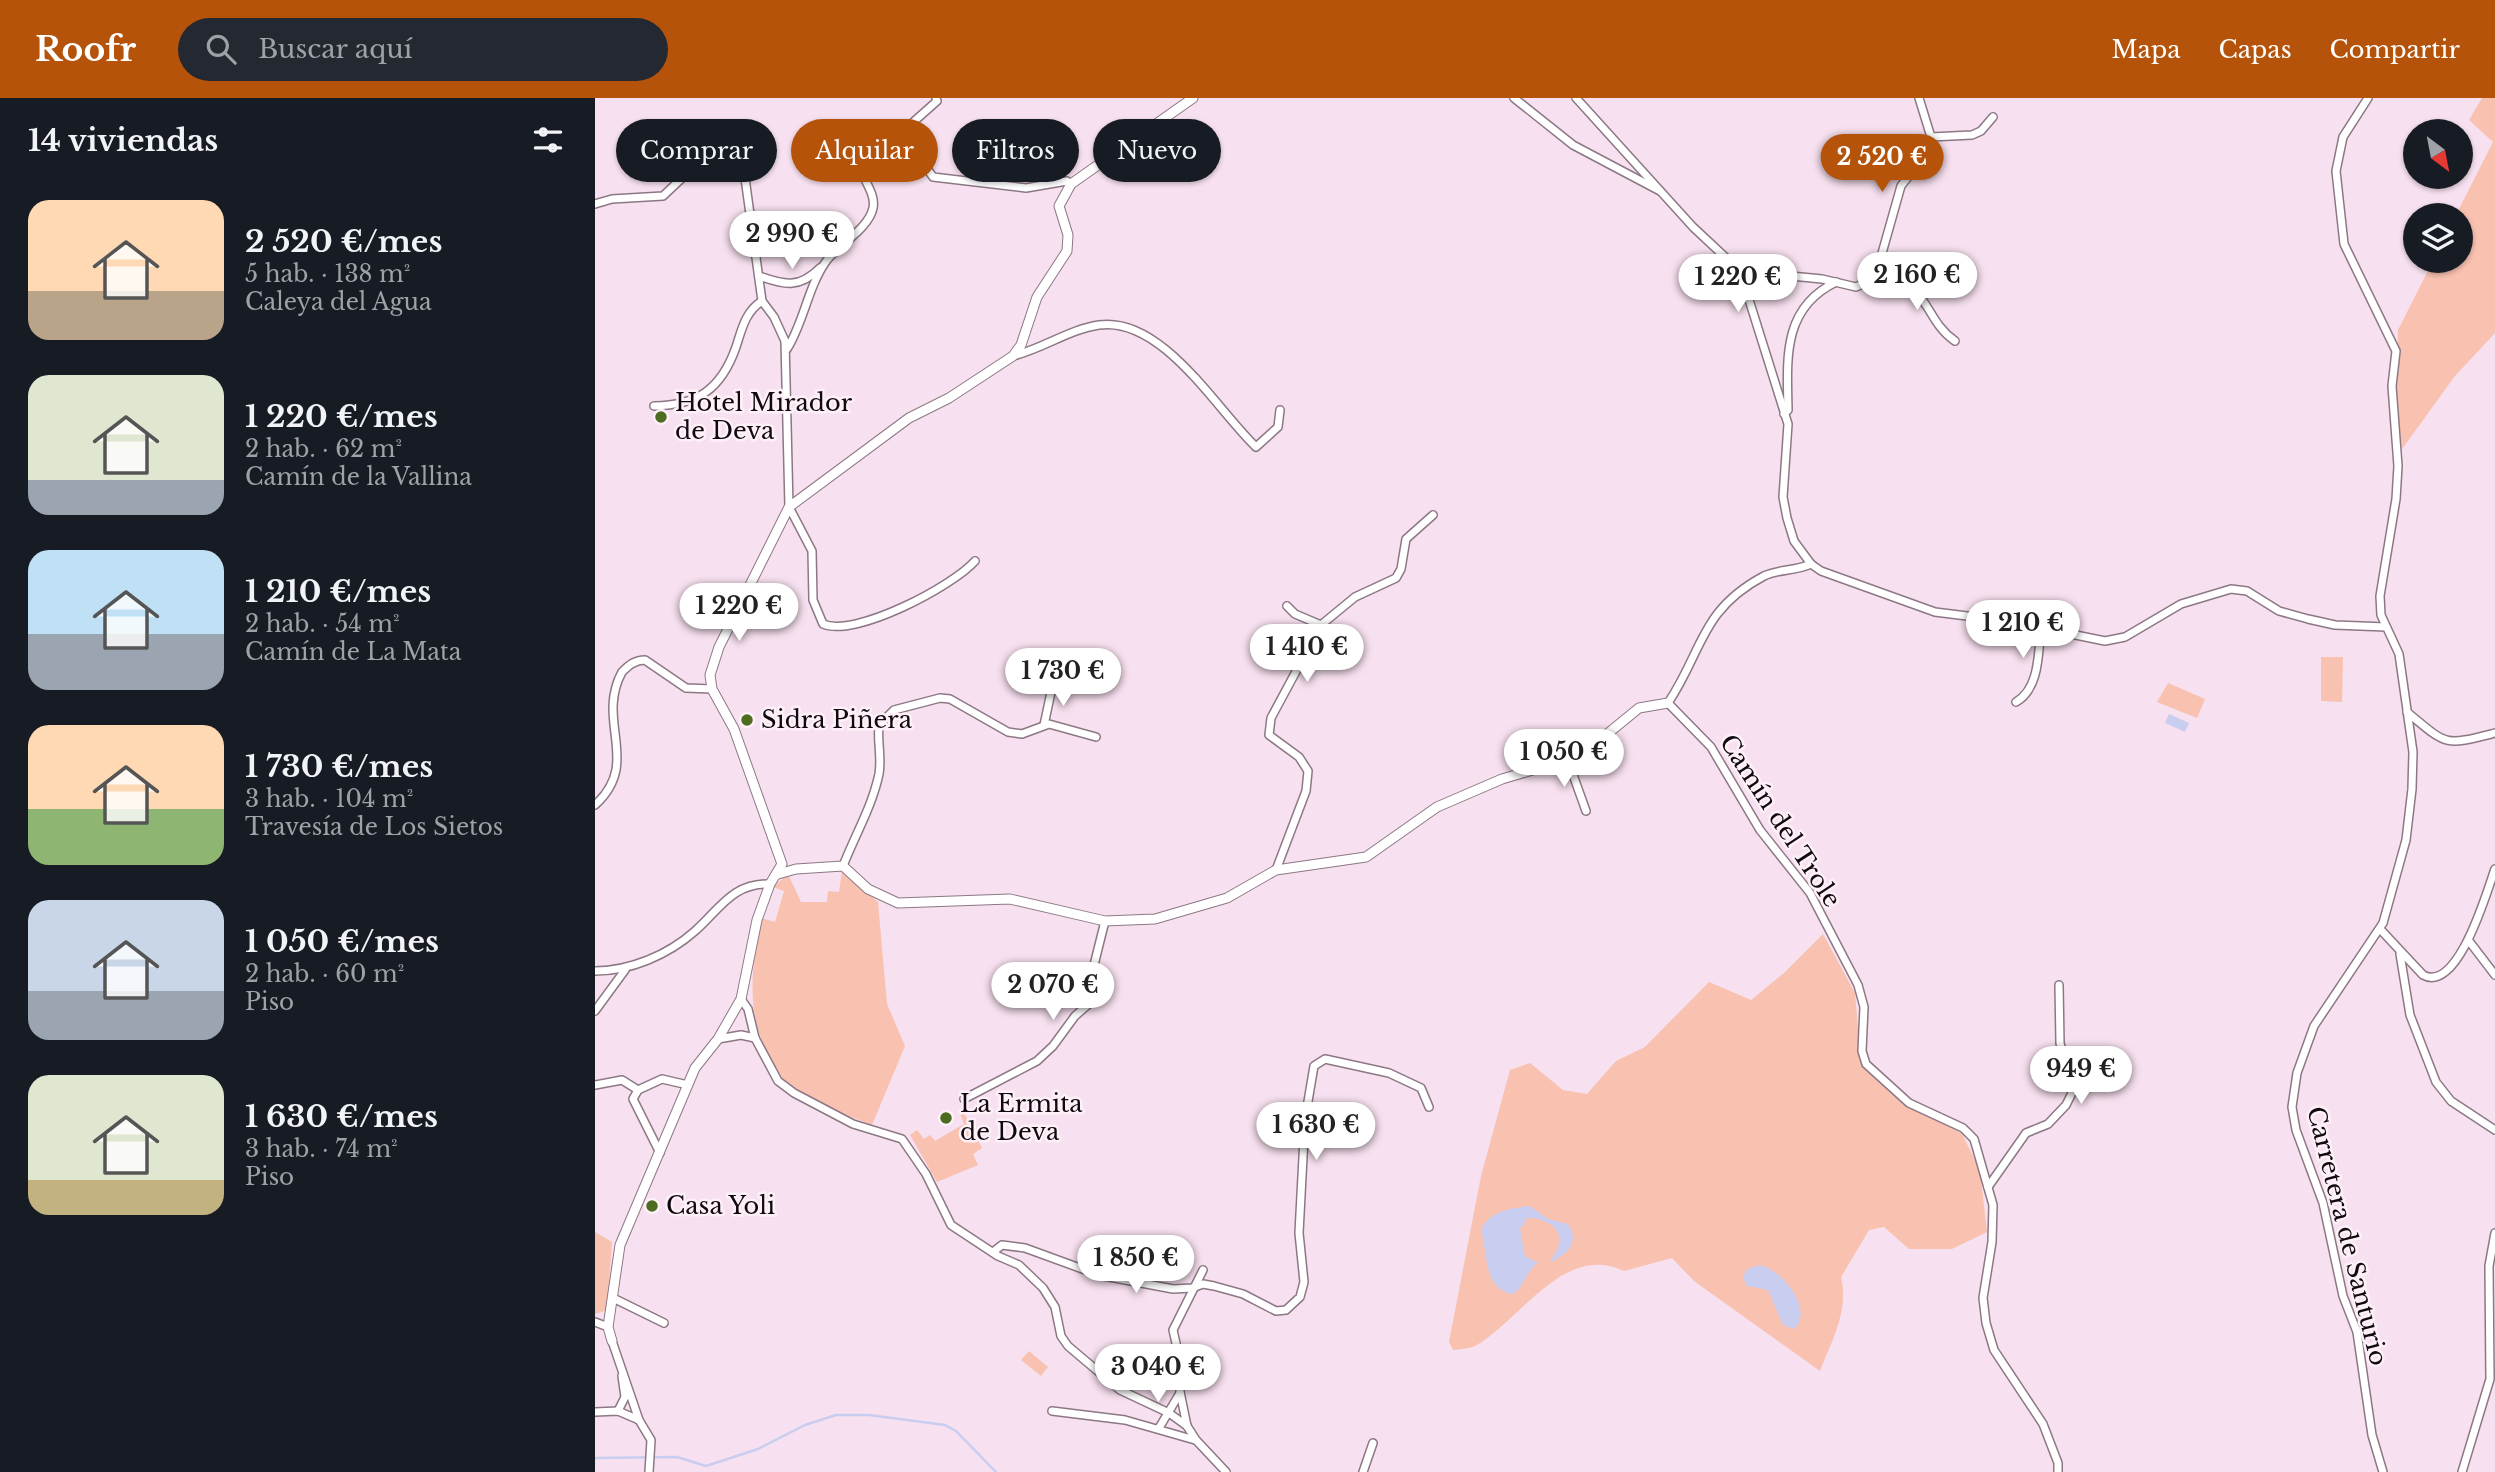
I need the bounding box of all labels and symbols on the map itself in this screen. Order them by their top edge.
north arrow [2403,119,2473,189]
pin: 2 520 € [1817,134,1947,194]
pin: 2 990 € [727,212,857,271]
pin: 2 160 € [1852,252,1982,312]
pin: 1 220 € [1673,254,1803,314]
place label: Hotel Mirador de Deva [675,388,853,445]
marker: Hotel Mirador de Deva [653,409,669,425]
pin: 1 220 € [674,584,804,643]
pin: 1 210 € [1958,601,2088,660]
pin: 1 410 € [1242,624,1372,684]
pin: 1 730 € [998,648,1128,708]
place label: Sidra Piñera [761,705,913,734]
marker: Sidra Piñera [739,712,755,728]
street label: Camín del Trole [1714,729,1847,912]
pin: 1 050 € [1499,730,1629,789]
pin: 2 070 € [988,962,1118,1022]
pin: 949 € [2032,1046,2130,1106]
place label: La Ermita de Deva [960,1089,1083,1146]
pin: 1 630 € [1251,1102,1381,1162]
street label: Carretera de Santurio [2301,1103,2394,1368]
marker: La Ermita de Deva [938,1110,954,1126]
place label: Casa Yoli [666,1191,775,1220]
marker: Casa Yoli [644,1198,660,1214]
pin: 1 850 € [1071,1236,1201,1295]
pin: 3 040 € [1093,1344,1223,1404]

